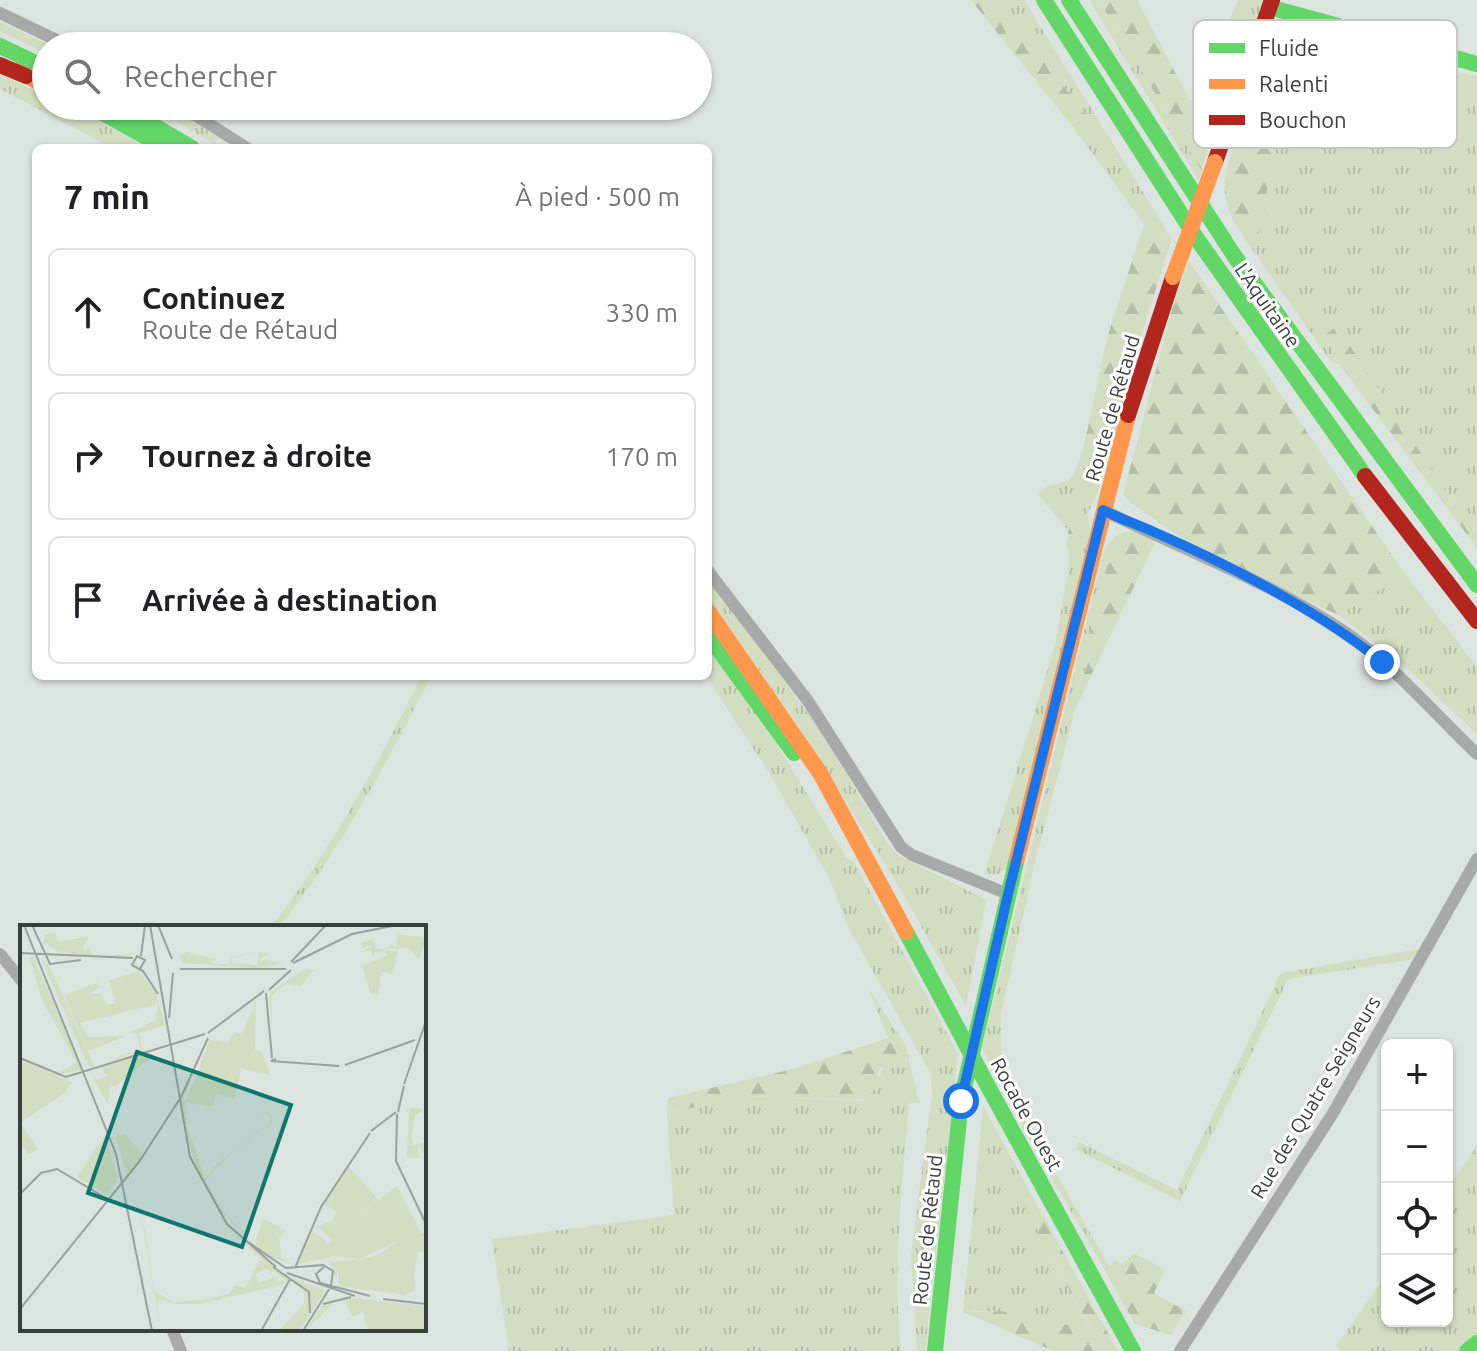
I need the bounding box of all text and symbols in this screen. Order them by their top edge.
legend [1193,20,1457,148]
search box [32,32,712,120]
text: Fluide [1259,35,1319,60]
icon: search [60,54,104,98]
text: Rechercher [124,59,277,93]
text: Ralenti [1259,71,1328,96]
text: Bouchon [1259,107,1347,132]
text: 7 min [64,177,150,215]
text: À pied · 500 m [515,182,680,211]
street label: L'Aquitaine [1231,258,1305,352]
text: Continuez [142,281,285,315]
icon: ahead [66,290,110,334]
text: 330 m [606,298,678,327]
text: Route de Rétaud [142,315,338,344]
street label: Route de Rétaud [1080,332,1144,484]
icon: right [66,434,110,478]
text: Tournez à droite [142,439,372,473]
text: 170 m [606,442,678,471]
icon: arrive [66,578,110,622]
text: Arrivée à destination [142,583,438,617]
route end [1364,644,1400,680]
inset map [20,925,426,1331]
street label: Rue des Quatre Seigneurs [1245,992,1385,1202]
map controls [1381,1039,1453,1327]
button: + [1381,1039,1453,1111]
street label: Rocade Ouest [987,1054,1068,1175]
route start [943,1083,979,1119]
button: − [1381,1111,1453,1183]
street label: Route de Rétaud [908,1154,946,1306]
button: locate [1381,1183,1453,1255]
button: layers [1381,1255,1453,1327]

